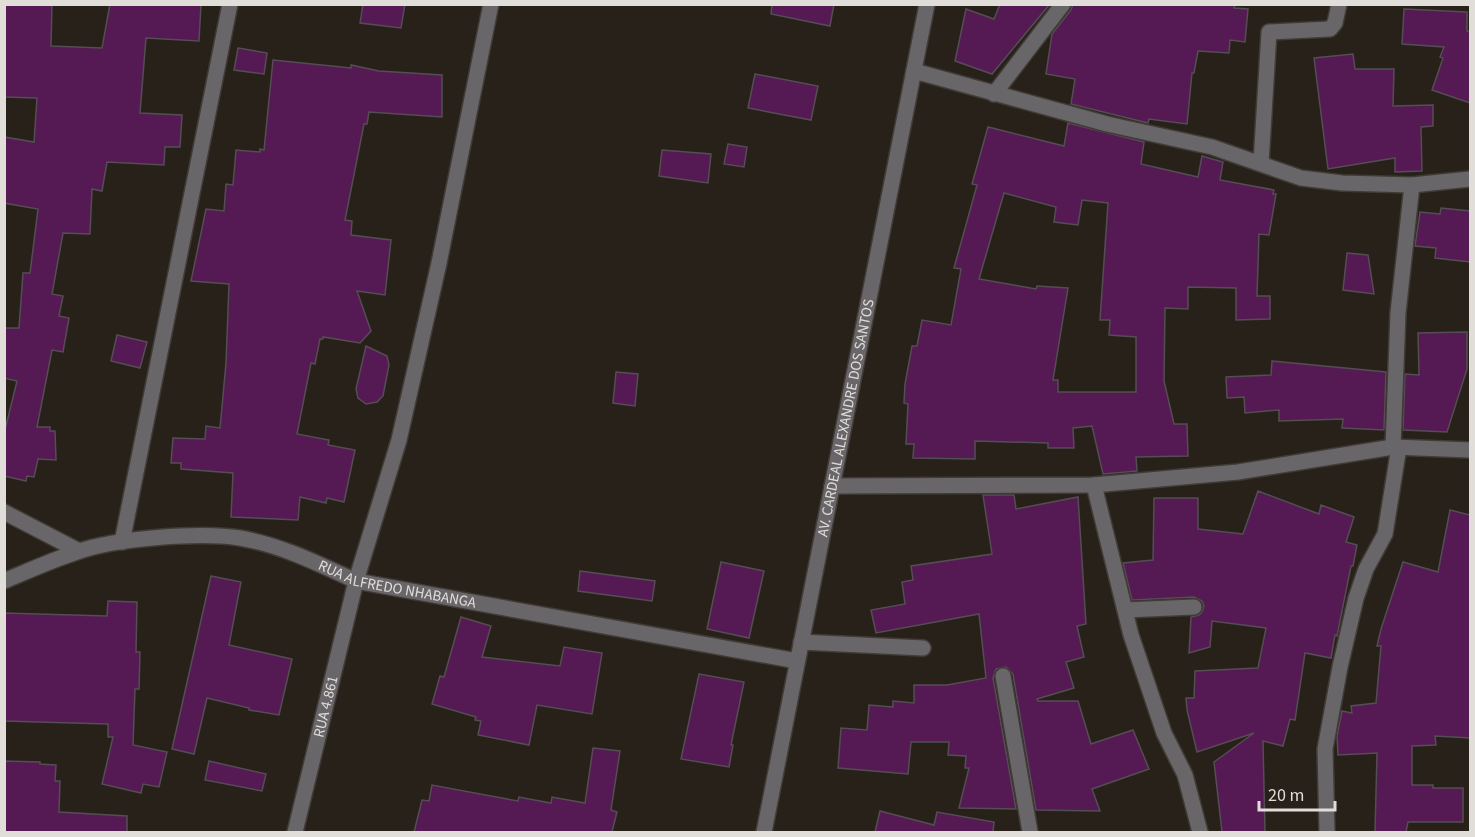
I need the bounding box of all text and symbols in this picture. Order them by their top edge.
street label: AV. CARDEAL ALEXANDRE DOS SANTOS [812,297,880,539]
street label: RUA ALFREDO NHABANGA [315,555,479,614]
street label: RUA 4.861 [308,674,344,740]
scale bar [1259,774,1336,812]
text: 20 m [1268,783,1304,808]

